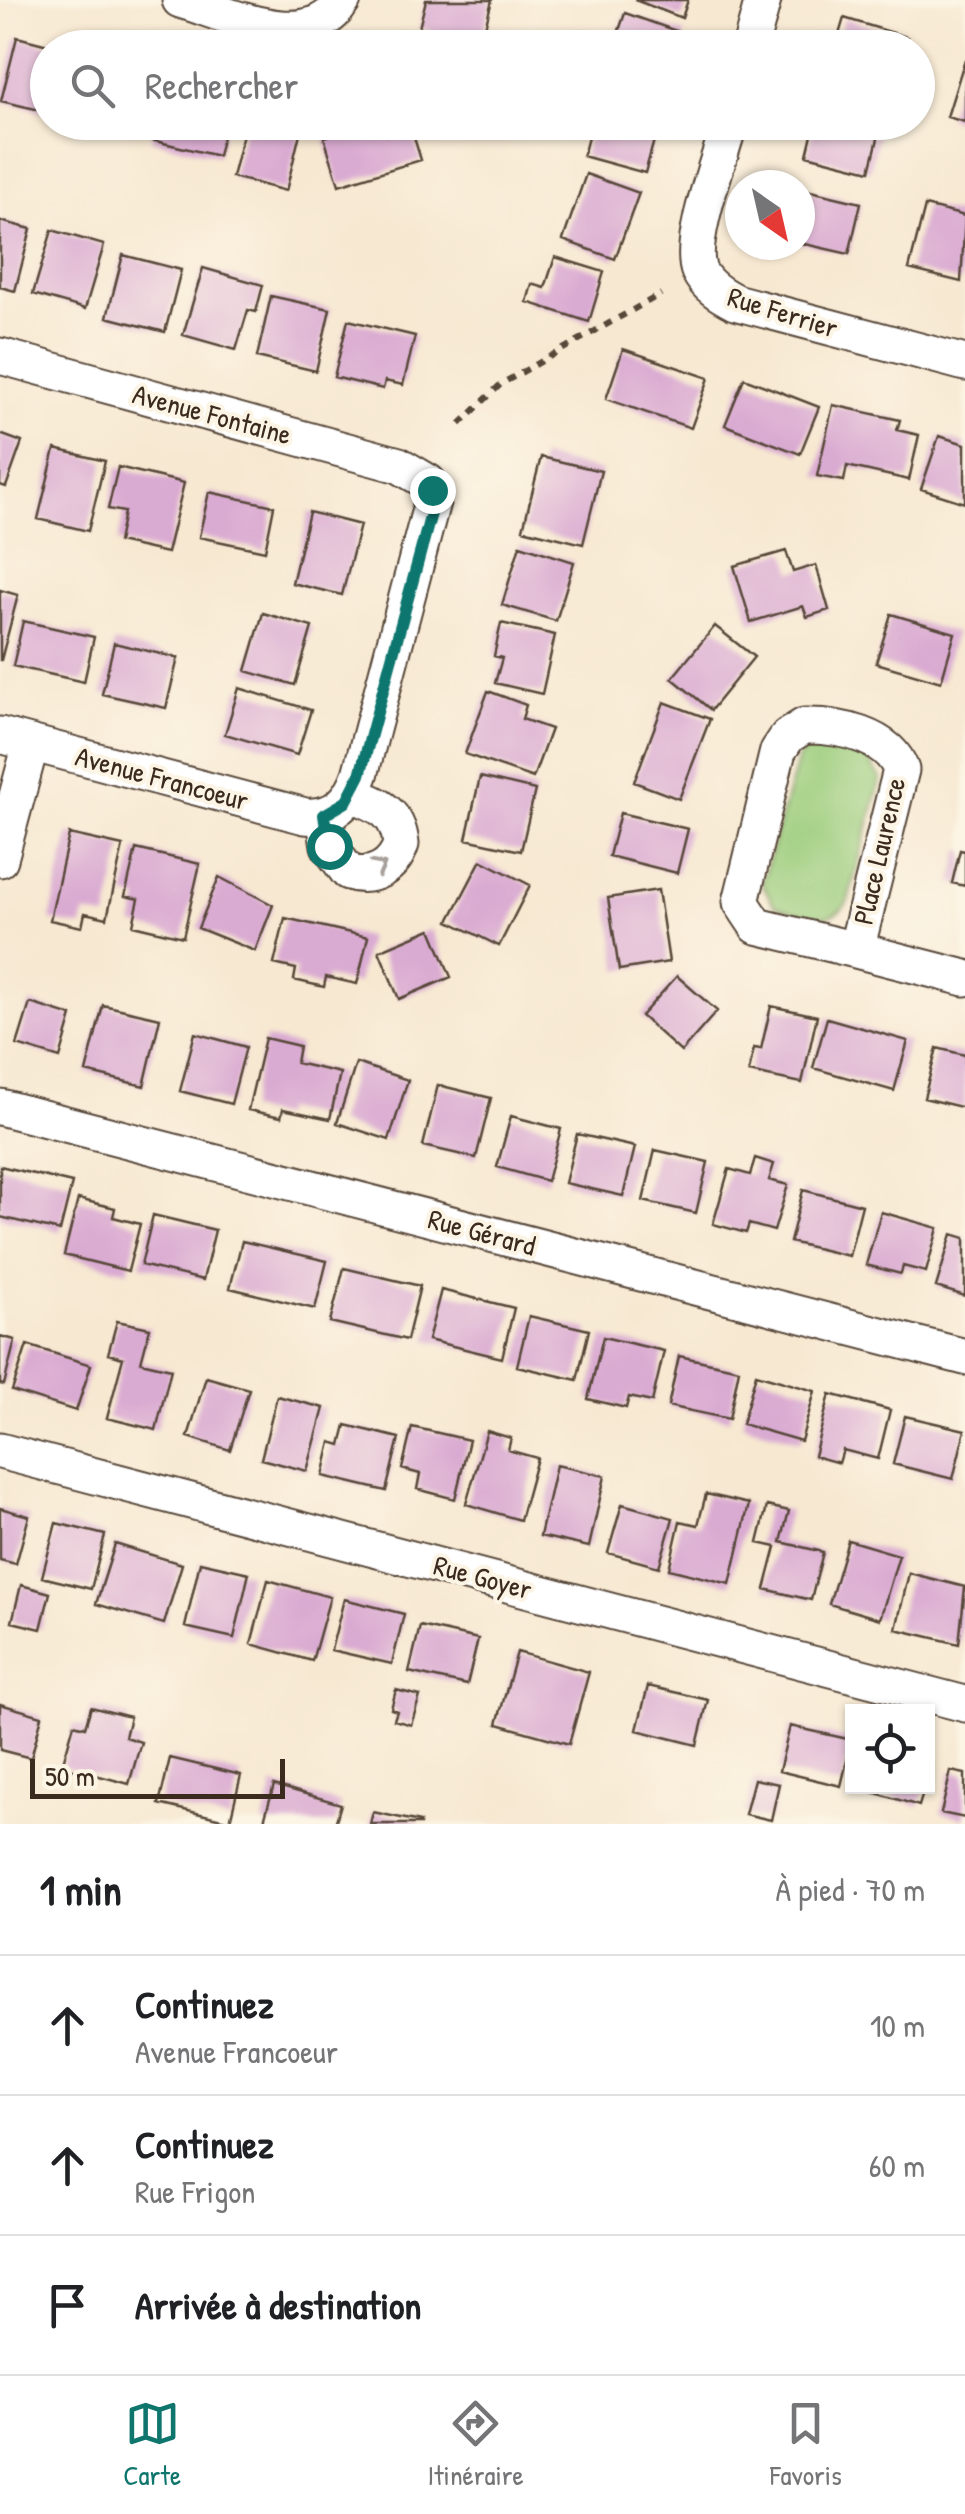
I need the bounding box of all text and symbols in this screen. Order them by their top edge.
search box [30,30,935,140]
icon: search [65,58,120,113]
text: Rechercher [145,59,298,111]
north arrow [725,170,815,260]
street label: Rue Ferrier [723,277,843,347]
street label: Avenue Fontaine [129,375,295,453]
route end [410,468,456,514]
street label: Avenue Francoeur [71,737,253,819]
street label: Place Laurence [844,774,914,928]
route start [307,824,353,870]
one-way arrow [368,860,387,879]
street label: Rue Gérard [424,1199,540,1265]
street label: Rue Goyer [430,1546,536,1608]
map controls [845,1704,935,1794]
button: locate [845,1704,935,1794]
scale bar [30,1754,285,1798]
text: 50 m [45,1757,95,1795]
text: 1 min [40,1861,122,1918]
text: À pied · 70 m [776,1868,925,1911]
text: Continuez [135,1978,274,2030]
icon: ahead [40,1998,95,2053]
text: 10 m [870,2004,925,2047]
text: Avenue Francoeur [135,2030,338,2073]
text: Continuez [135,2118,274,2170]
icon: ahead [40,2138,95,2193]
text: 60 m [869,2144,925,2187]
text: Rue Frigon [135,2170,256,2213]
icon: arrive [40,2278,95,2333]
text: Arrivée à destination [135,2279,421,2331]
tab: Carte [123,2396,181,2494]
tab: Itinéraire [427,2396,524,2494]
tab: Favoris [770,2396,842,2494]

